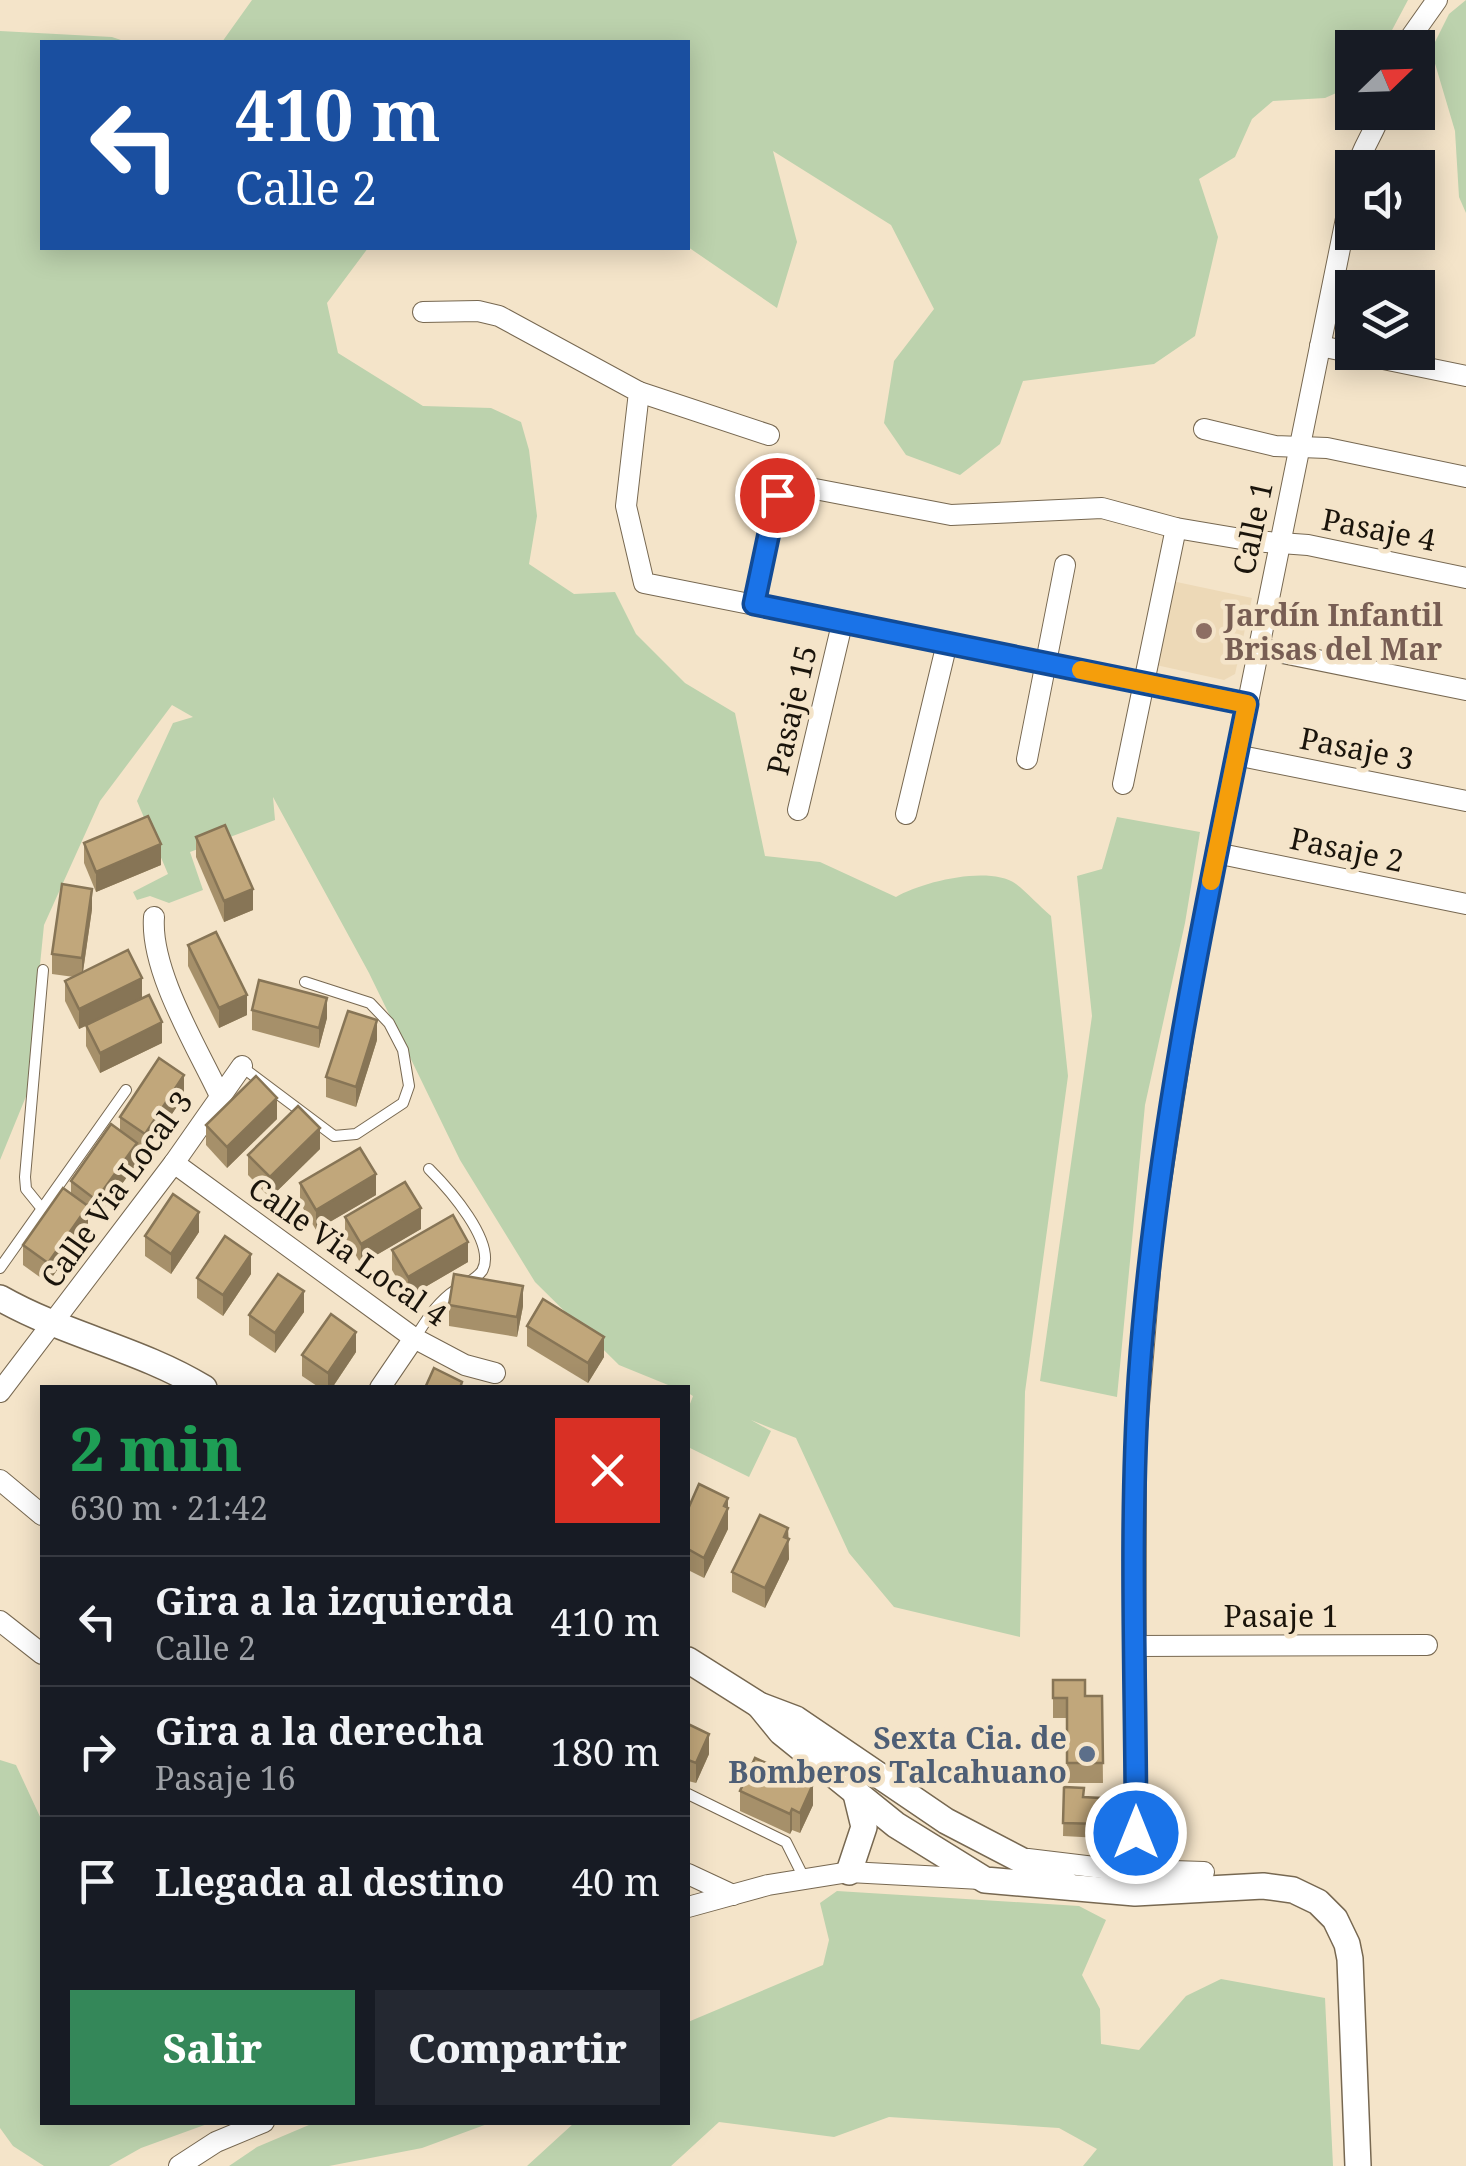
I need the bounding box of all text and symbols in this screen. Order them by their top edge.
north arrow [1335,30,1435,130]
map controls [1335,30,1435,370]
text: 410 m [235,66,441,162]
icon: left [70,80,200,210]
button: sound [1335,150,1435,250]
text: Calle 2 [235,157,377,218]
button: layers [1335,270,1435,370]
pin [735,453,820,538]
icon: arrive [750,468,805,523]
street label: Calle 1 [1222,478,1282,578]
street label: Pasaje 4 [1319,498,1440,560]
place label: Jardín Infantil Brisas del Mar [1223,594,1443,669]
marker: Jardín Infantil Brisas del Mar [1193,620,1215,642]
street label: Pasaje 15 [756,641,826,779]
street label: Pasaje 3 [1297,717,1417,779]
street label: Pasaje 2 [1286,817,1408,881]
street label: Calle Via Local 3 [31,1082,201,1296]
street label: Calle Via Local 4 [240,1167,456,1335]
text: 2 min [70,1407,242,1489]
button: close [555,1418,660,1523]
text: 630 m · 21:42 [70,1486,268,1529]
text: Gira a la izquierda [155,1574,514,1626]
icon: left [70,1594,125,1649]
text: 410 m [550,1595,660,1647]
street label: Pasaje 1 [1223,1595,1339,1636]
text: Calle 2 [155,1626,256,1669]
text: Gira a la derecha [155,1704,484,1756]
place label: Sexta Cia. de Bomberos Talcahuano [728,1717,1067,1792]
icon: right [70,1724,125,1779]
text: 180 m [550,1725,660,1777]
marker: Sexta Cia. de Bomberos Talcahuano [1076,1743,1098,1765]
text: Pasaje 16 [155,1756,296,1799]
position arrow [1084,1781,1188,1885]
icon: arrive [70,1854,125,1909]
text: Llegada al destino [155,1855,505,1907]
text: 40 m [572,1855,660,1907]
button: Salir [70,1990,355,2105]
button: Compartir [375,1990,660,2105]

